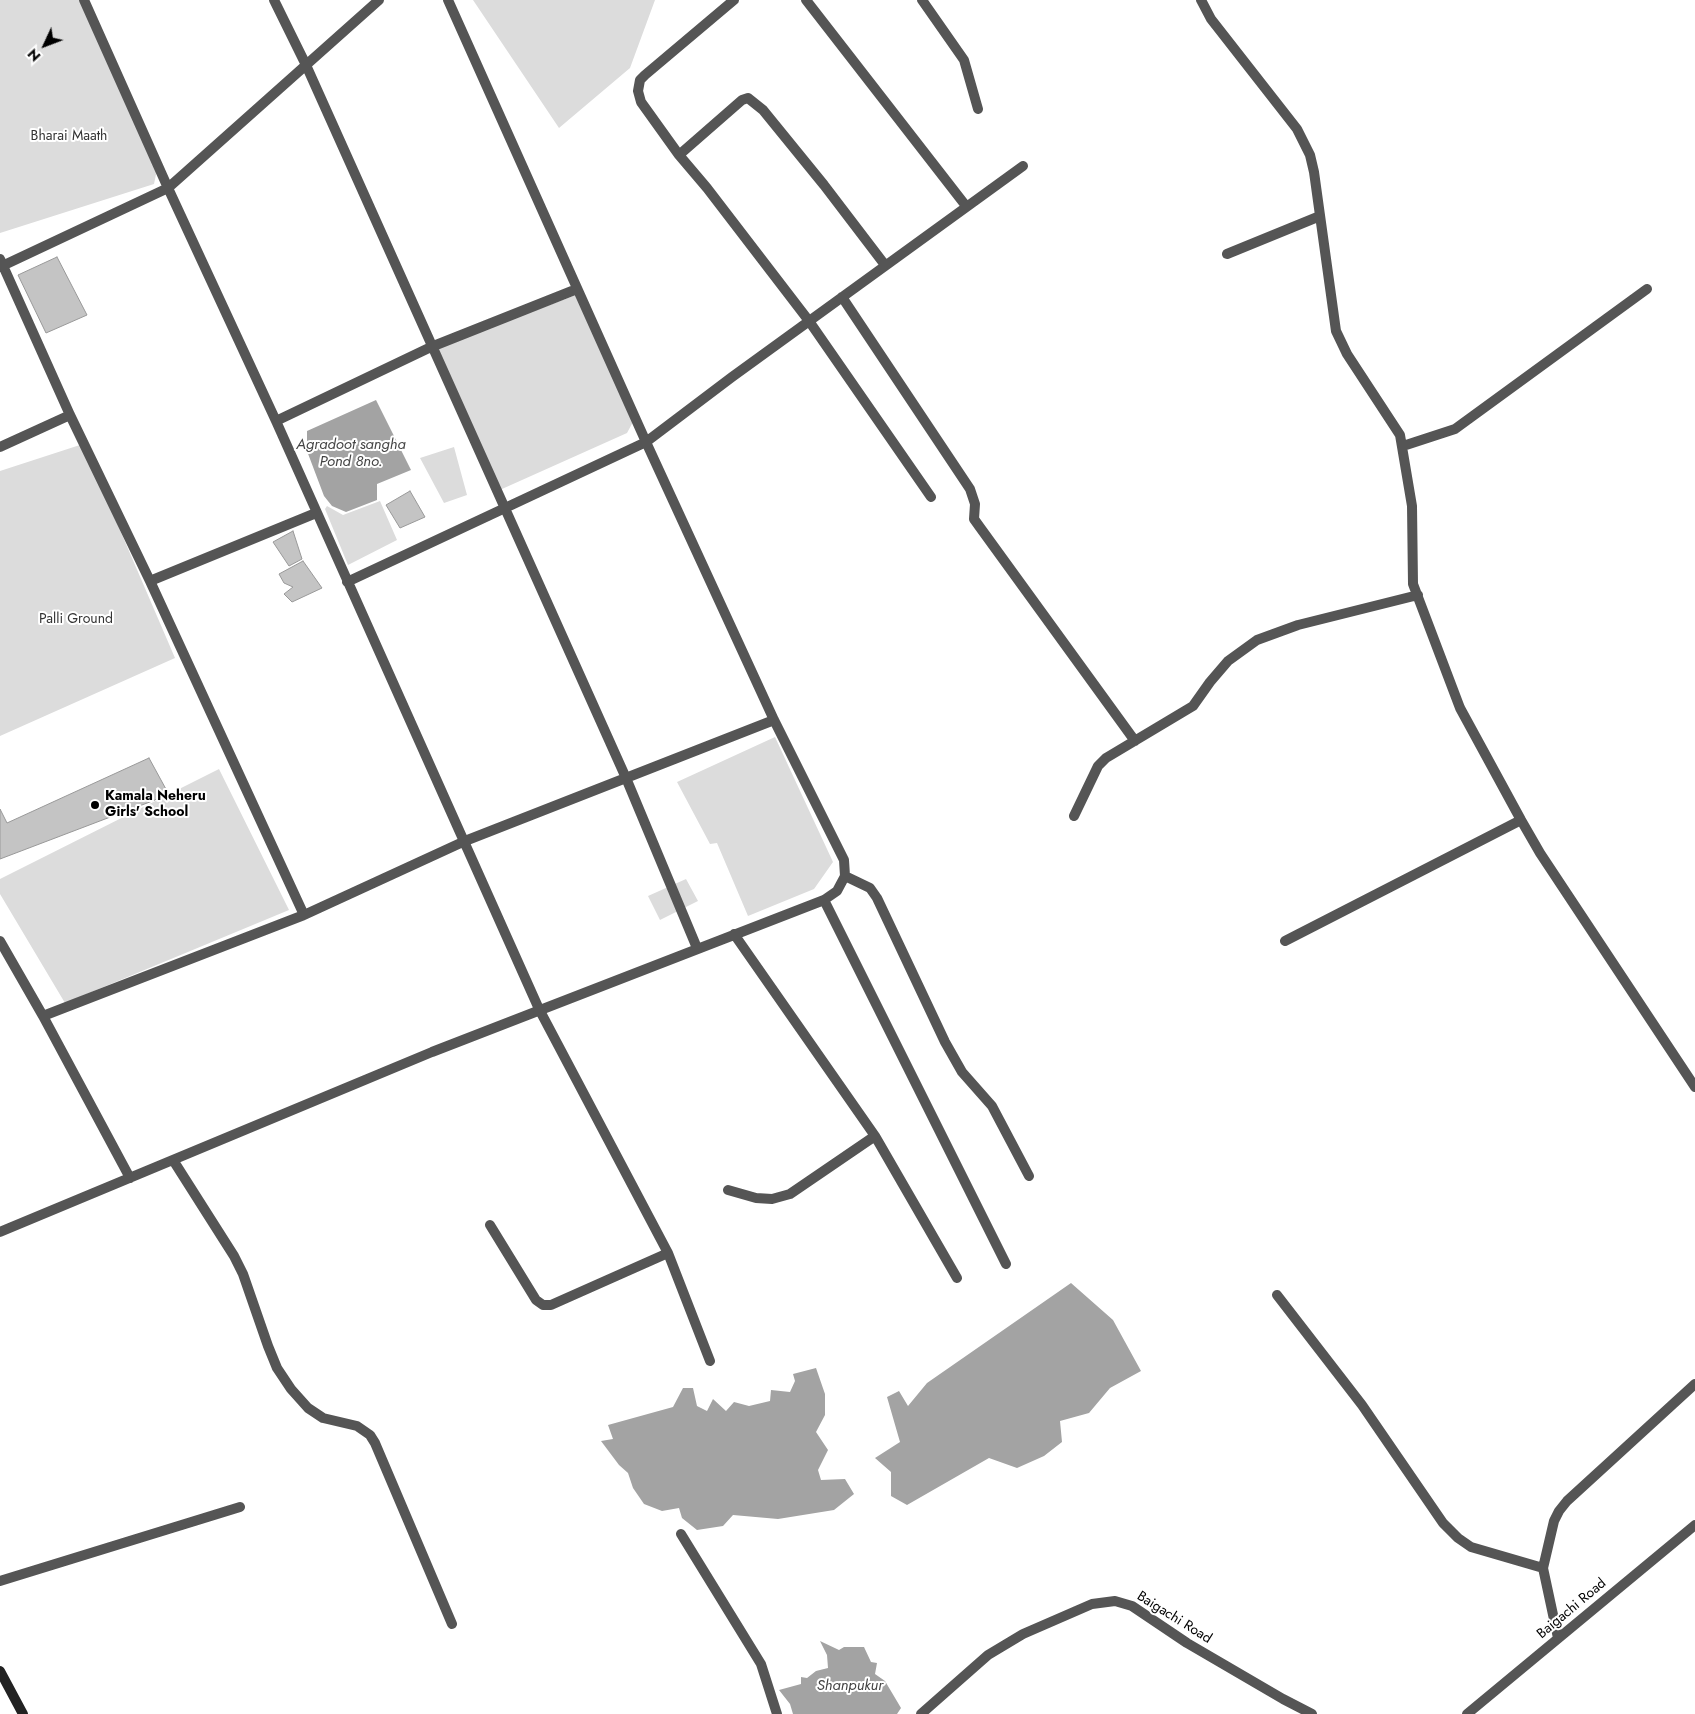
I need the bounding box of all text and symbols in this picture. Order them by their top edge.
north arrow [20,20,70,70]
text: N [23,44,45,66]
park label: Bharai Maath [31,129,107,145]
water label: Agradoot sangha Pond 8no. [296,436,406,471]
park label: Palli Ground [39,612,113,628]
place label: Kamala Neheru Girls' School [105,789,206,822]
marker: Kamala Neheru Girls' School [89,799,101,811]
street label: Baigachi Road [1534,1575,1610,1643]
street label: Baigachi Road [1134,1588,1214,1648]
water label: Shanpukur [817,1677,883,1695]

